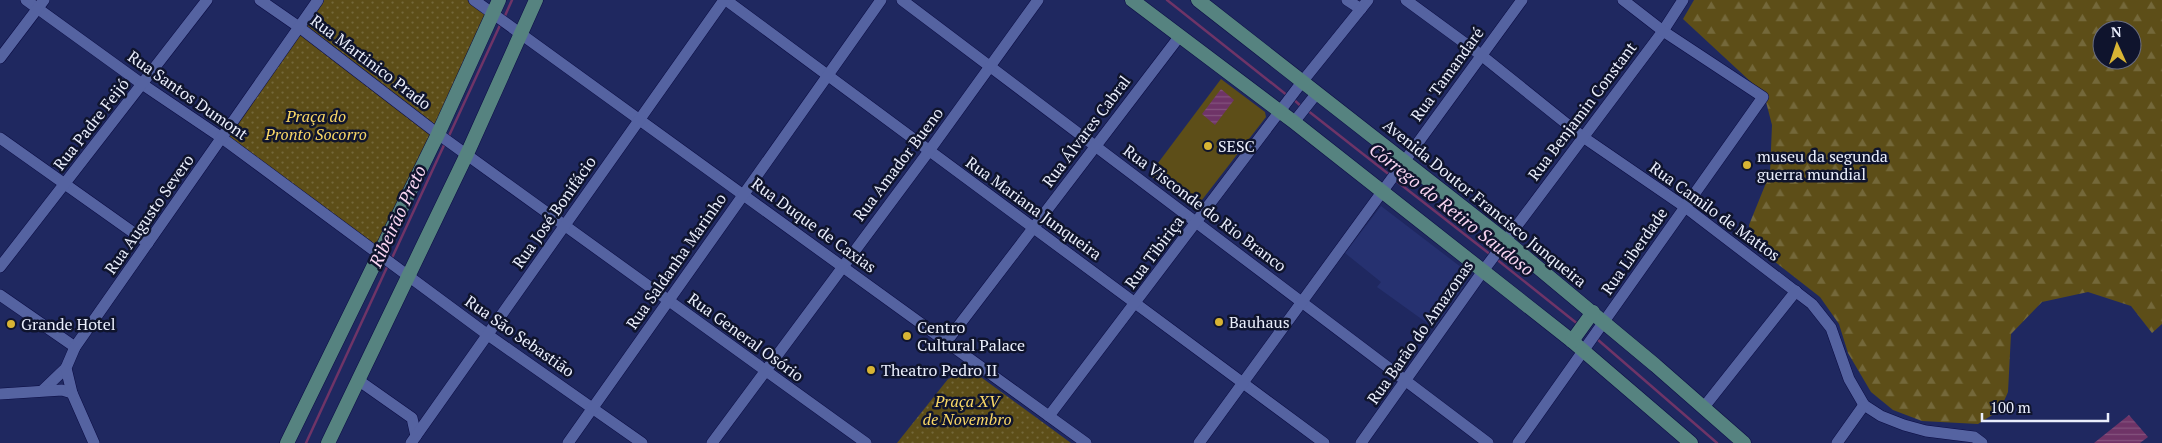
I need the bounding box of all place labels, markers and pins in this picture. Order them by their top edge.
place label: SESC [1218,135,1255,157]
marker: SESC [1202,140,1214,152]
place label: museu da segunda guerra mundial [1757,145,1888,185]
marker: museu da segunda guerra mundial [1741,159,1753,171]
place label: Bauhaus [1229,311,1290,333]
place label: Grande Hotel [21,313,116,335]
place label: Centro Cultural Palace [917,316,1025,356]
marker: Bauhaus [1213,316,1225,328]
marker: Grande Hotel [5,318,17,330]
marker: Centro Cultural Palace [901,330,913,342]
place label: Theatro Pedro II [881,359,997,381]
marker: Theatro Pedro II [865,364,877,376]

